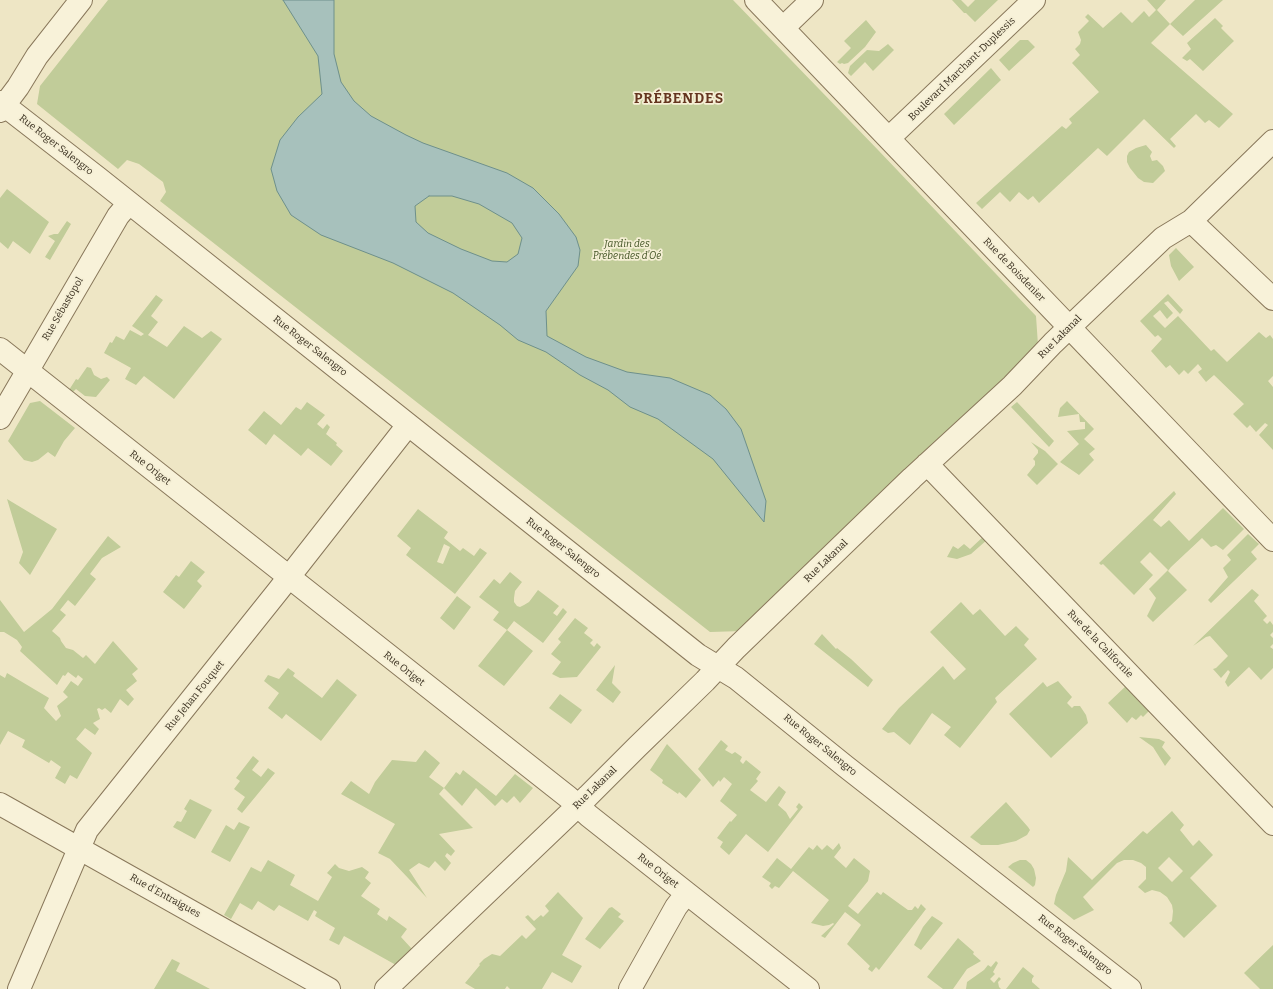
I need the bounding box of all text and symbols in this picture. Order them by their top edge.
street label: Boulevard Marchant-Duplessis [906,15,1018,123]
district label: PRÉBENDES [634,91,724,107]
street label: Rue Roger Salengro [17,112,95,178]
street label: Rue de Boisdenier [981,236,1047,304]
park label: Jardin des Prébendes d'Oé [593,238,661,262]
street label: Rue Sébastopol [40,275,86,343]
street label: Rue Roger Salengro [271,313,349,379]
street label: Rue Lakanal [1036,313,1084,361]
street label: Rue Origet [127,448,173,488]
street label: Rue Roger Salengro [524,515,602,581]
street label: Rue Lakanal [802,537,850,585]
street label: Rue de la Californie [1065,608,1135,680]
street label: Rue Origet [381,649,427,689]
street label: Rue Jehan Fouquet [163,658,227,734]
street label: Rue Roger Salengro [781,712,859,778]
street label: Rue Lakanal [571,764,619,812]
street label: Rue Origet [635,851,681,891]
street label: Rue d'Entraigues [128,872,202,920]
street label: Rue Roger Salengro [1036,912,1114,978]

